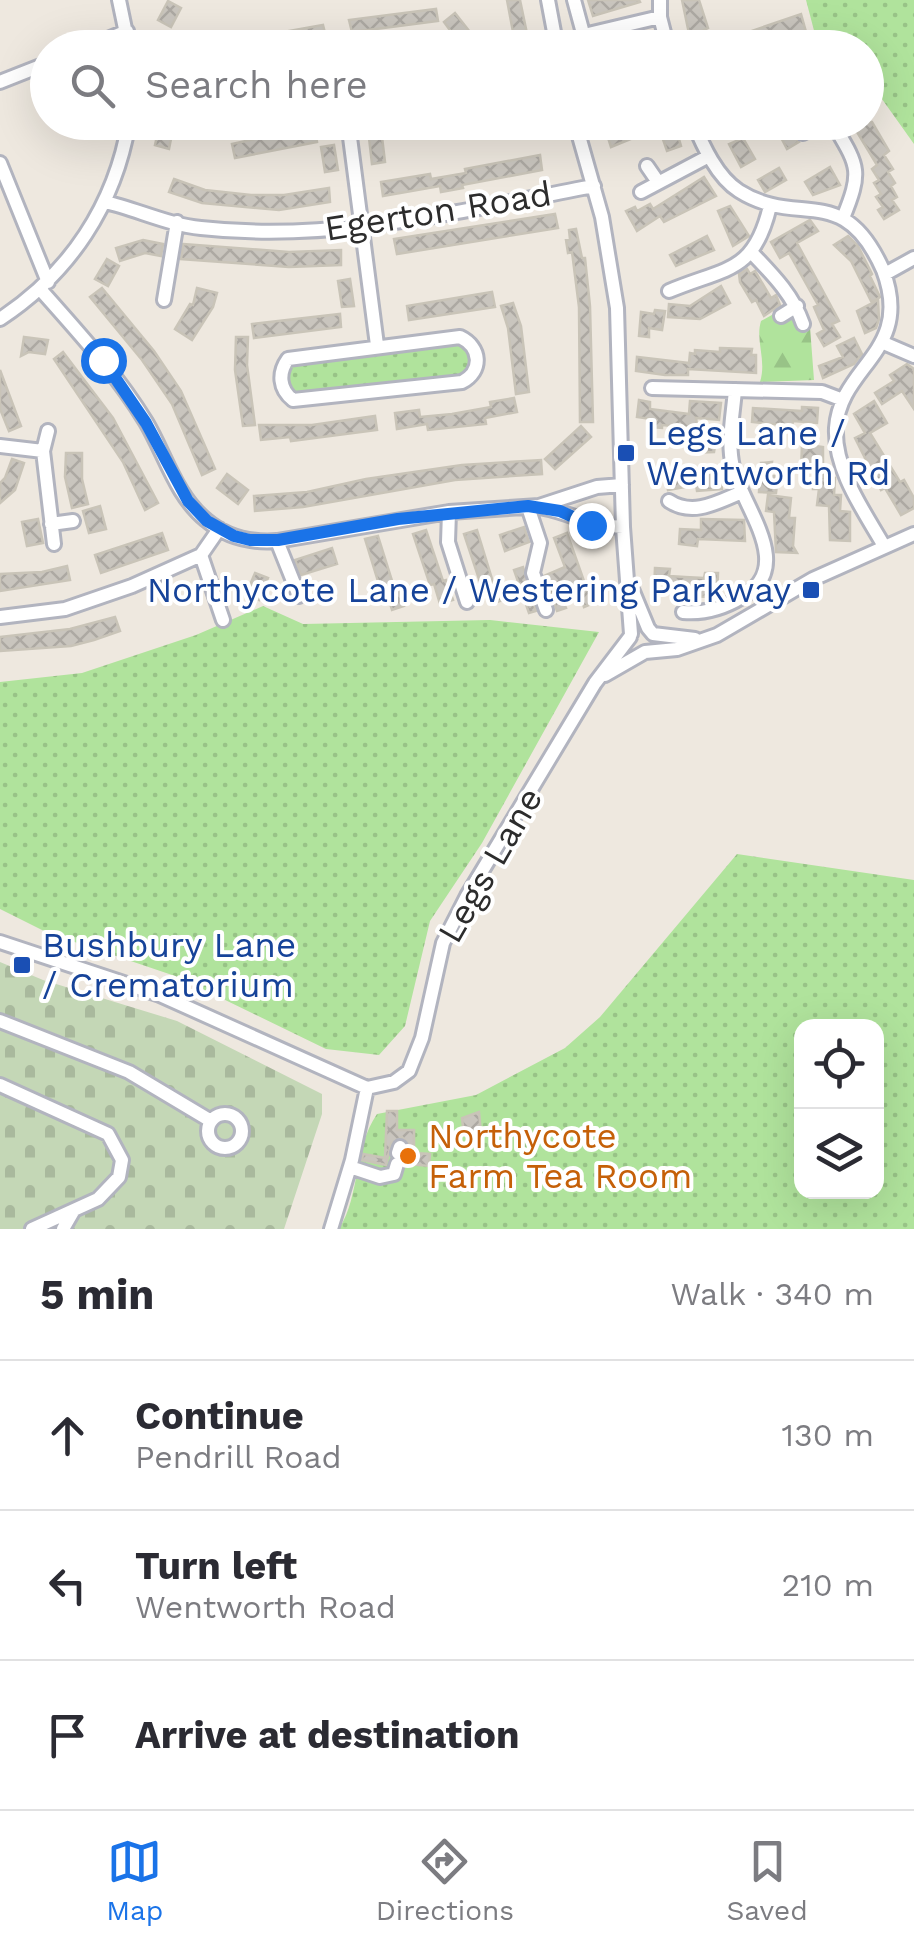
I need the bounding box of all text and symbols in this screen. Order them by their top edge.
search box [30,30,884,140]
icon: search [65,58,120,113]
text: Search here [145,63,368,107]
street label: Egerton Road [322,172,554,250]
route start [81,338,127,384]
place label: Legs Lane / Wentworth Rd [646,412,891,494]
marker: Legs Lane / Wentworth Rd [615,442,637,464]
route end [569,503,615,549]
place label: Northycote Lane / Westering Parkway [147,569,791,611]
marker: Northycote Lane / Westering Parkway [800,579,822,601]
street label: Legs Lane [429,780,551,950]
place label: Bushbury Lane / Crematorium [42,924,296,1006]
marker: Bushbury Lane / Crematorium [11,954,33,976]
map controls [794,1019,884,1199]
button: locate [794,1019,884,1109]
button: layers [794,1109,884,1199]
place label: Northycote Farm Tea Room [428,1115,692,1197]
marker: Northycote Farm Tea Room [397,1145,419,1167]
text: 5 min [40,1270,154,1319]
text: Walk · 340 m [671,1275,874,1313]
text: Continue [135,1394,304,1438]
icon: ahead [40,1408,95,1463]
text: 130 m [782,1416,874,1454]
text: Pendrill Road [135,1438,342,1476]
text: Turn left [135,1544,297,1588]
icon: left [40,1558,95,1613]
text: 210 m [782,1566,874,1604]
text: Wentworth Road [135,1588,396,1626]
icon: arrive [40,1708,95,1763]
text: Arrive at destination [135,1713,520,1757]
tab: Map [106,1834,163,1927]
tab: Directions [376,1834,514,1927]
tab: Saved [726,1834,808,1927]

